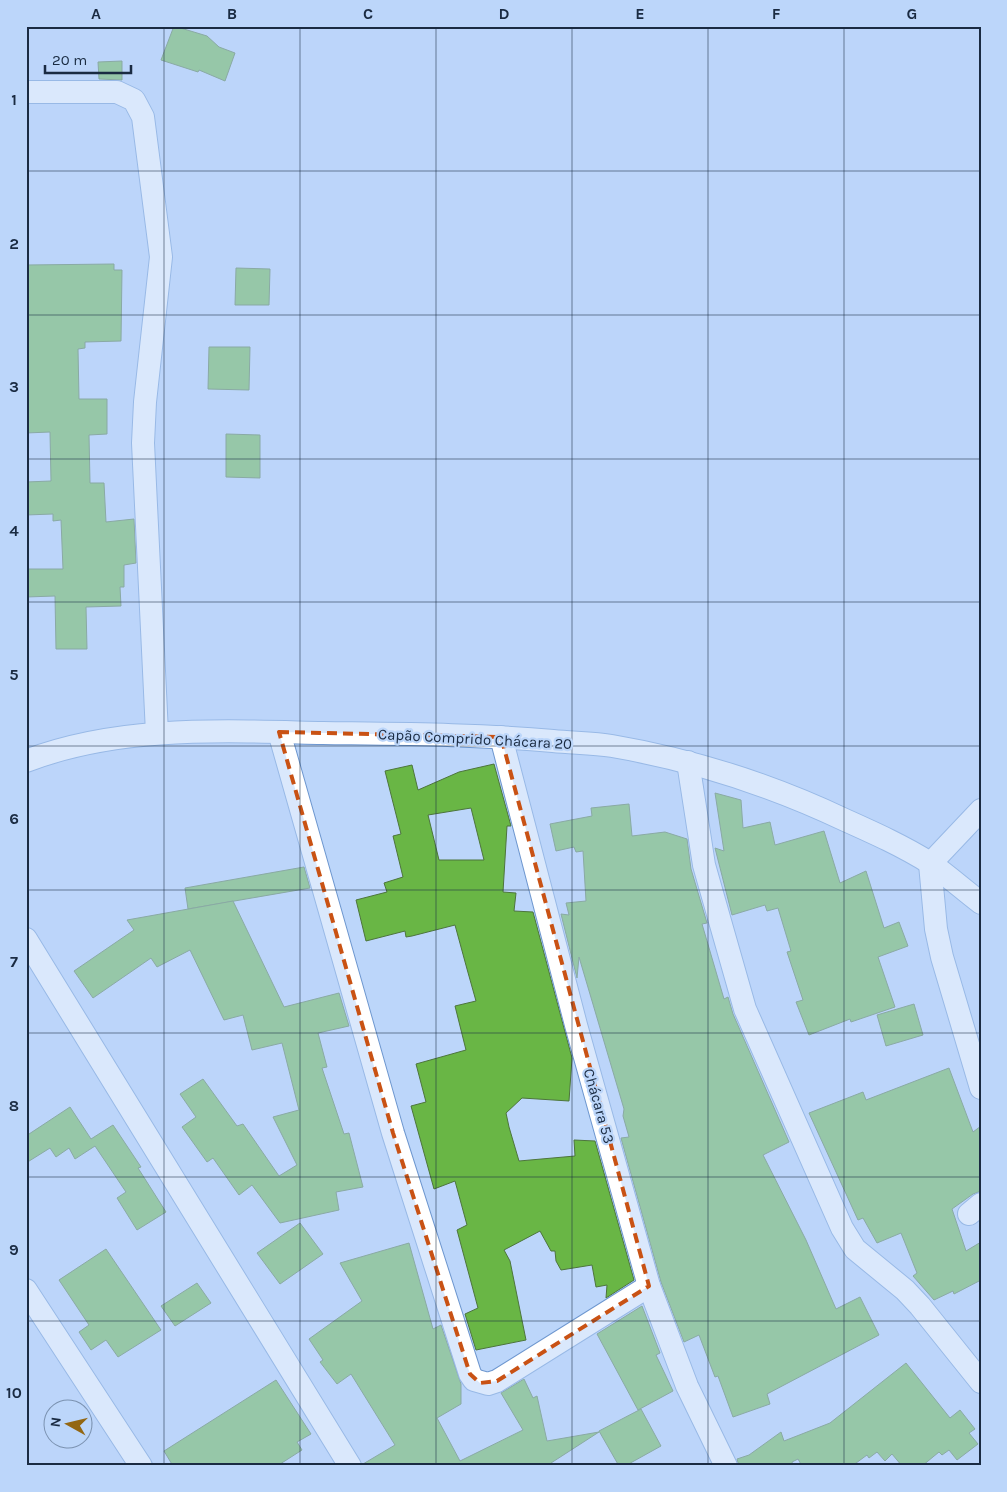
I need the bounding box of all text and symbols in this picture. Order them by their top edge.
text: A [91,4,101,23]
text: B [227,4,237,23]
text: C [363,4,373,23]
text: D [499,4,510,23]
text: E [635,4,645,23]
text: F [772,4,781,23]
text: G [907,4,917,23]
scale bar [45,42,131,74]
text: 20 m [52,51,87,69]
text: 1 [11,90,17,109]
text: 2 [9,234,19,253]
text: 3 [9,377,19,396]
text: 4 [9,521,19,540]
text: 5 [9,665,19,684]
street label: Capão Comprido Chácara 20 [378,725,573,753]
text: 6 [9,809,19,828]
text: 7 [10,952,18,971]
street label: Chácara 53 [580,1066,618,1146]
text: 8 [9,1096,19,1115]
text: 9 [9,1240,19,1259]
text: 10 [6,1383,22,1402]
north arrow [42,1400,92,1450]
text: N [47,1416,65,1428]

